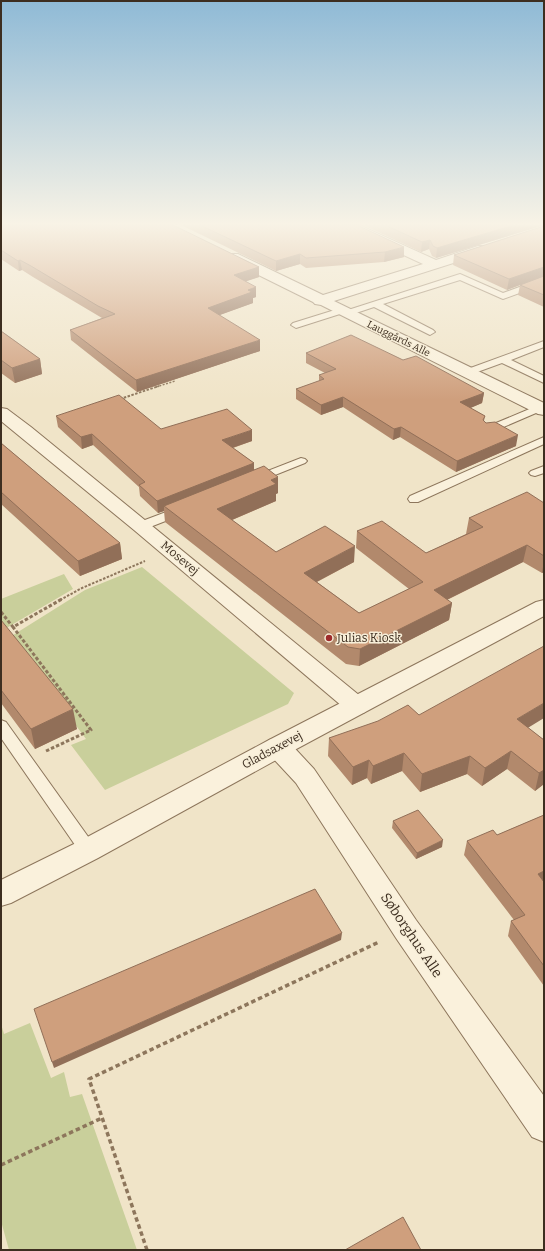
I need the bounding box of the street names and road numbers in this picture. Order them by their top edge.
street label: Lauggårds Alle [365,318,432,359]
street label: Mosevej [158,538,202,578]
street label: Gladsaxevej [239,728,305,772]
street label: Søborghus Alle [377,890,446,981]

